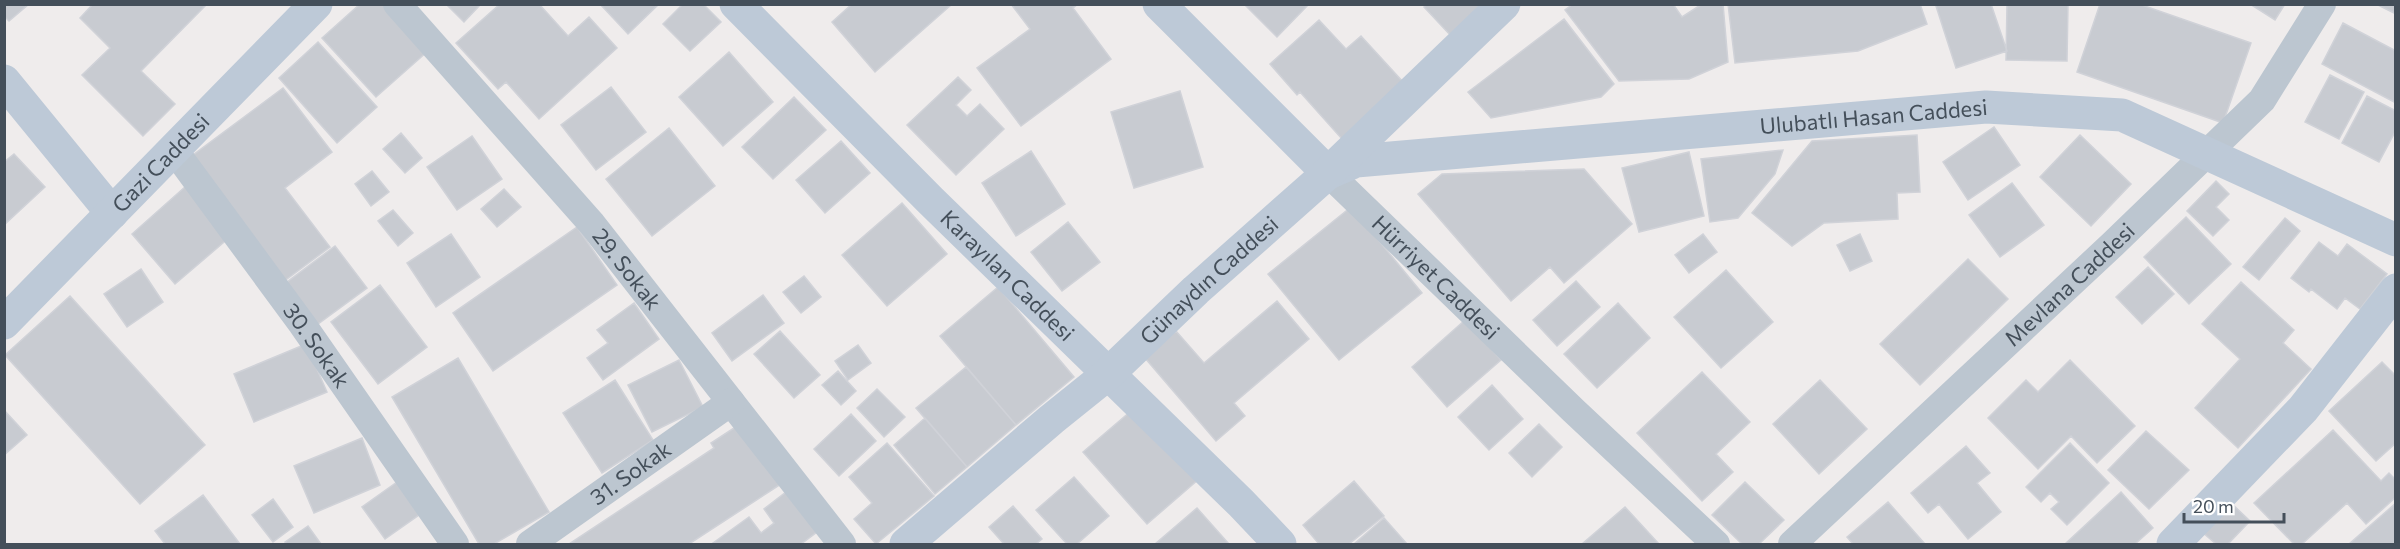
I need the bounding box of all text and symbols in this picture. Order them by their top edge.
street label: Ulubatlı Hasan Caddesi [1759,93,1989,139]
street label: Gazi Caddesi [106,107,215,218]
street label: Karayılan Caddesi [935,204,1080,346]
street label: Hürriyet Caddesi [1367,209,1506,345]
street label: Günaydın Caddesi [1134,210,1283,350]
street label: Mevlana Caddesi [1999,217,2140,352]
street label: 29. Sokak [587,222,668,315]
street label: 30. Sokak [278,297,356,393]
street label: 31. Sokak [584,435,676,510]
scale bar [2184,486,2284,524]
text: 20 m [2193,495,2234,517]

